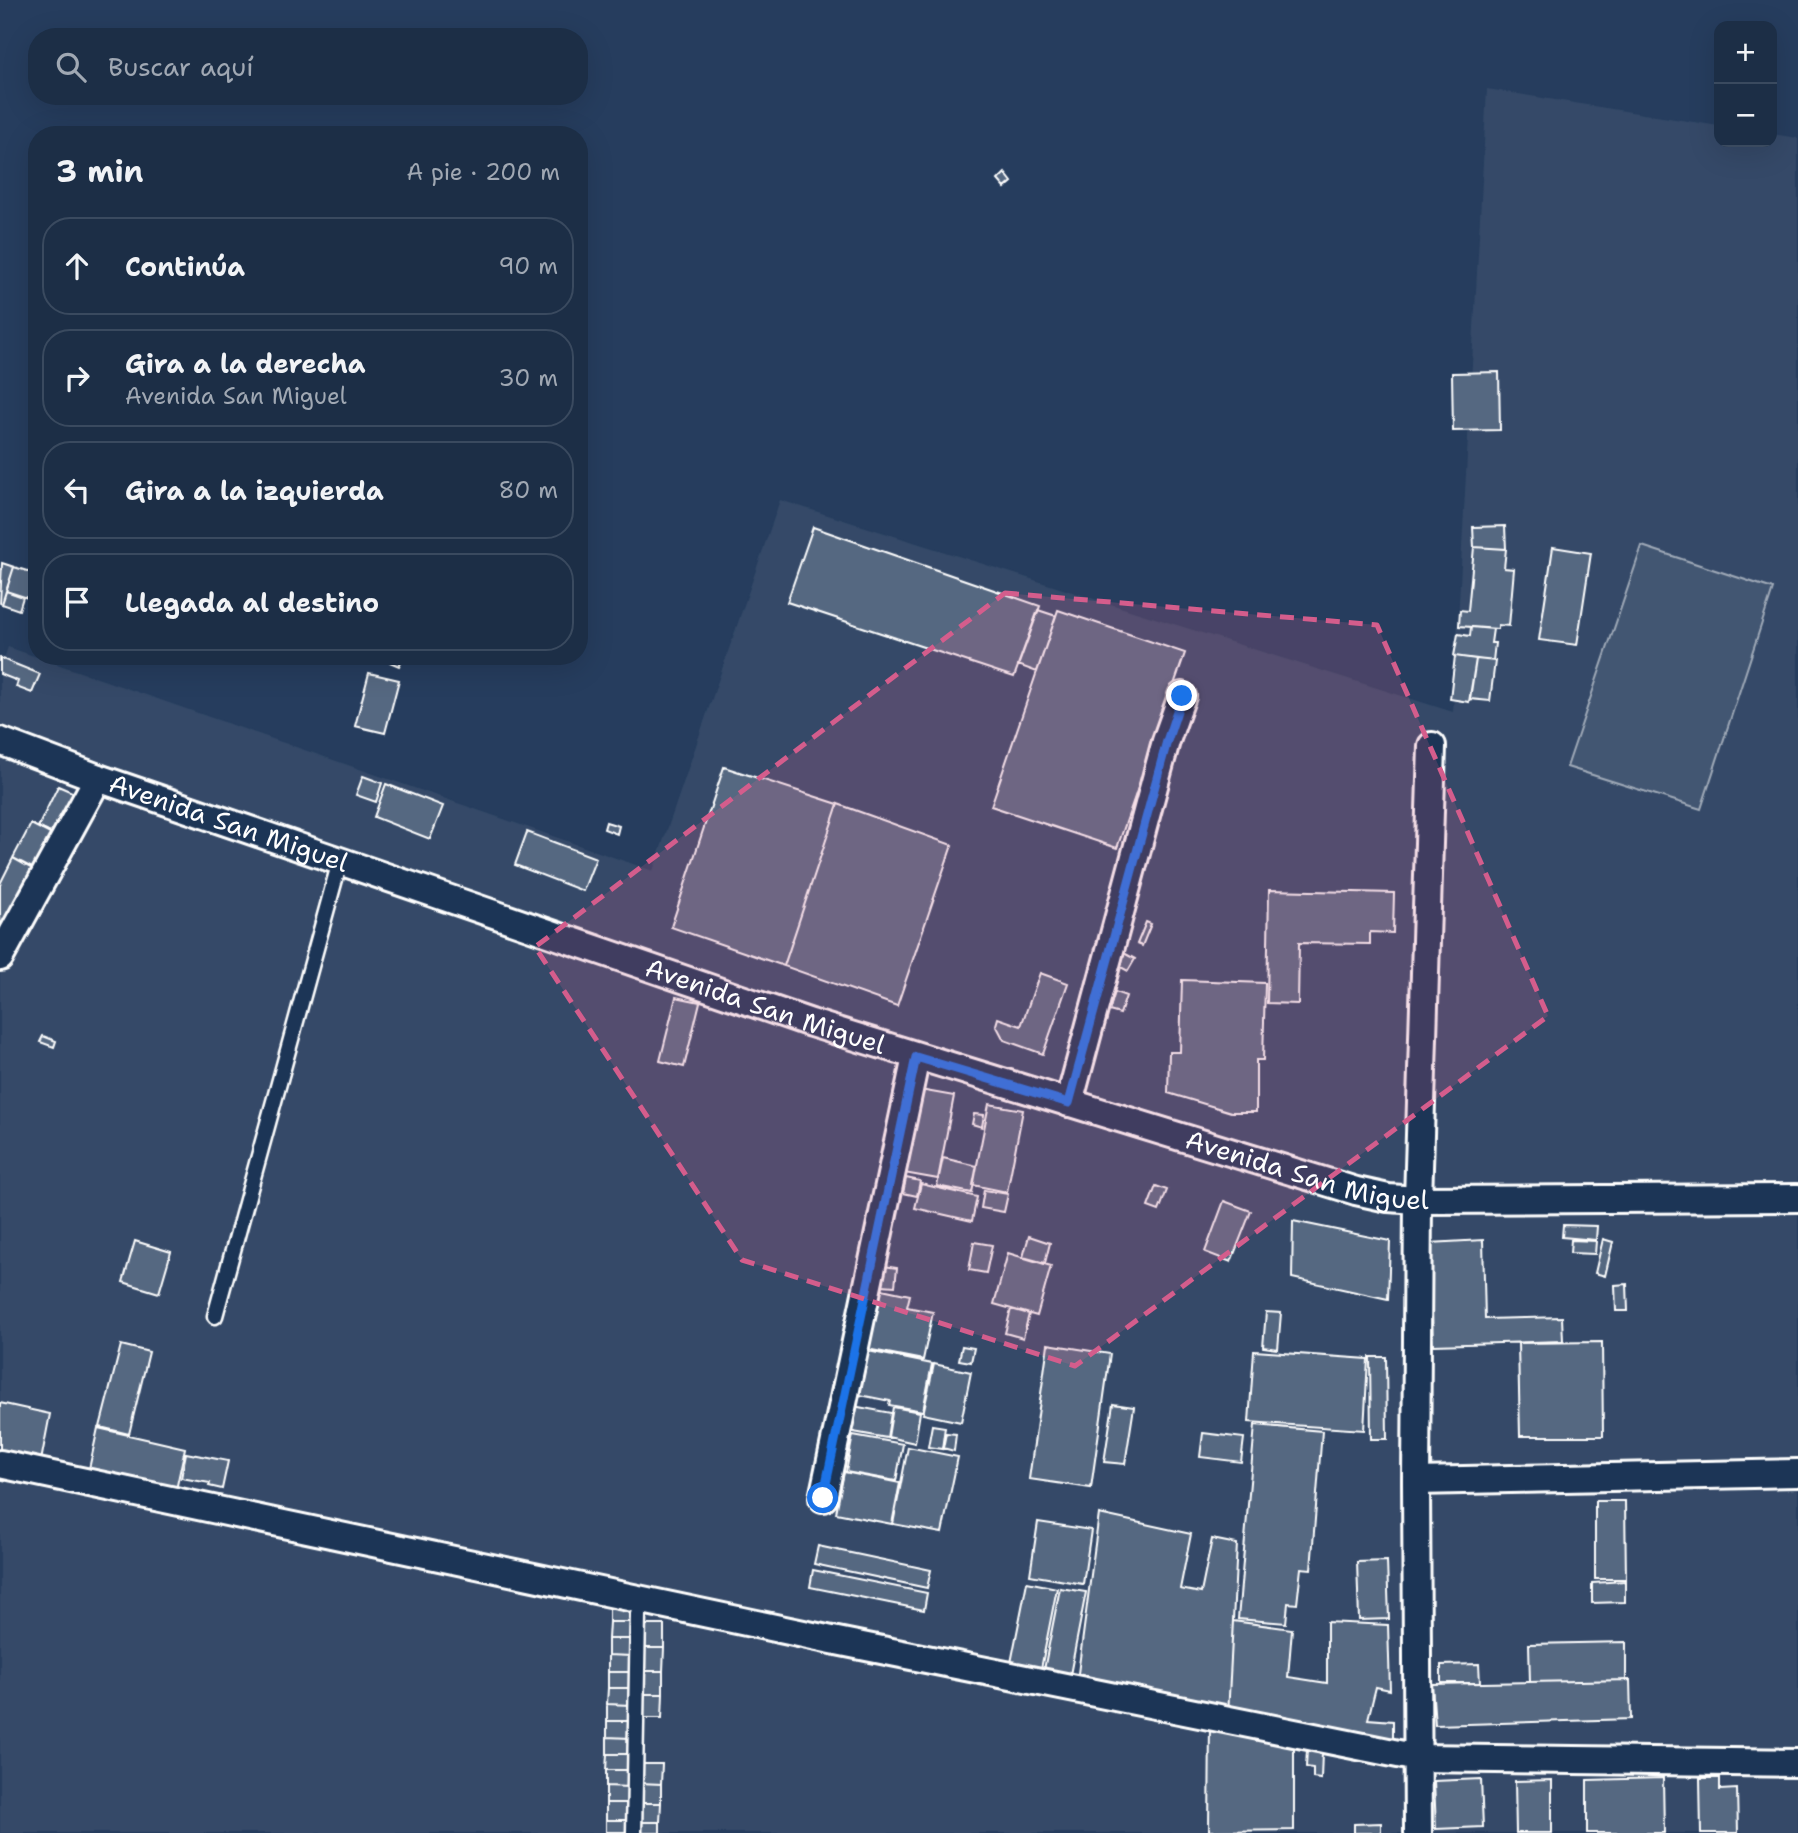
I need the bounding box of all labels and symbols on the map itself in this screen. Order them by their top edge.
route end [1166,680,1197,711]
street label: Avenida San Miguel [105,765,353,880]
street label: Avenida San Miguel [641,949,890,1062]
street label: Avenida San Miguel [1182,1122,1429,1217]
route start [807,1482,838,1513]

